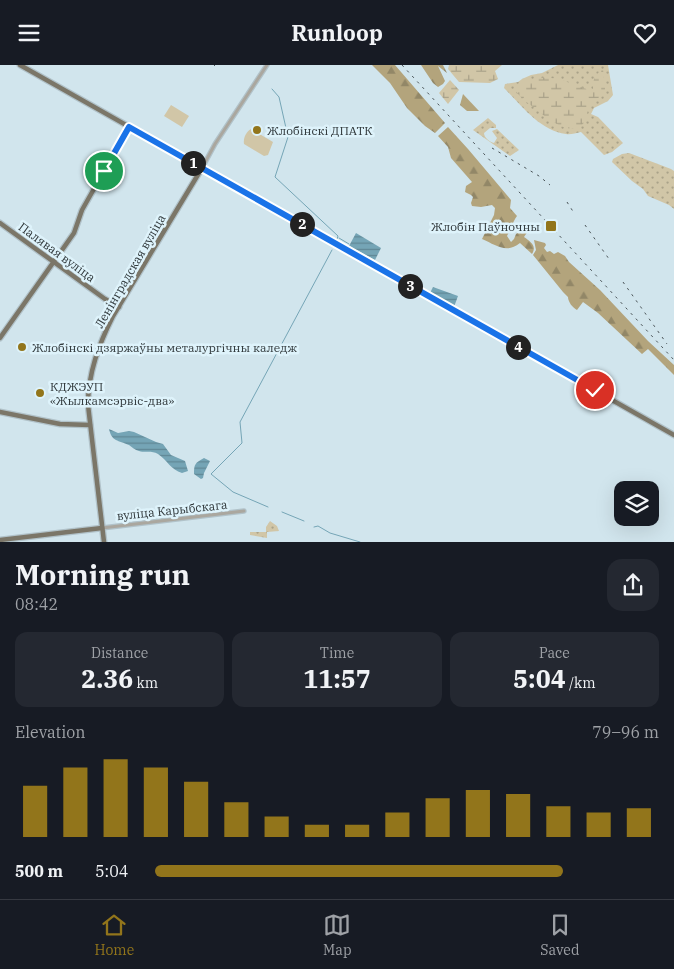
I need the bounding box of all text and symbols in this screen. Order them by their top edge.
text: Runloop [291,18,383,47]
icon: menu [15,19,43,47]
icon: heart [631,19,659,47]
place label: Жлобінскі ДПАТК [267,123,373,138]
marker: Жлобінскі ДПАТК [251,124,263,136]
pin [83,150,125,192]
pin: 1 [180,151,206,175]
text: 1 [189,154,198,172]
icon: arrive [90,157,118,185]
street label: Ленінградская вуліца [91,211,169,331]
pin: 2 [290,211,314,237]
text: 2 [298,215,307,233]
street label: Палявая вуліца [16,219,99,285]
place label: Жлобін Паўночны [431,219,540,234]
marker: Жлобін Паўночны [544,219,558,233]
pin: 3 [398,273,422,299]
text: 3 [406,277,415,295]
pin: 4 [506,335,530,359]
text: 4 [514,338,523,356]
place label: Жлобінскі дзяржаўны металургічны каледж [32,340,298,355]
marker: Жлобінскі дзяржаўны металургічны каледж [16,341,28,353]
pin [574,369,616,411]
icon: check [581,376,609,404]
place label: КДЖЭУП «Жылкамсэрвіс-два» [50,379,174,408]
marker: КДЖЭУП «Жылкамсэрвіс-два» [34,387,46,399]
map controls [614,481,659,526]
button: layers [614,481,659,526]
street label: вуліца Карыбскага [116,497,228,523]
text: Morning run [15,556,190,593]
button: share [607,559,659,611]
text: 08:42 [15,594,58,614]
text: Distance [91,644,148,662]
text: Time [320,644,354,662]
text: Pace [539,644,570,662]
text: 2.36 [81,662,133,695]
text: 11:57 [303,662,371,695]
text: 5:04 [513,662,566,695]
text: km [133,674,158,692]
text: /km [566,674,596,692]
text: Elevation [15,722,85,742]
text: 79–96 m [592,722,659,742]
text: 500 m [15,861,63,881]
text: 5:04 [95,861,128,881]
tab: Home [94,911,134,959]
tab: Map [323,911,351,959]
tab: Saved [540,911,580,959]

